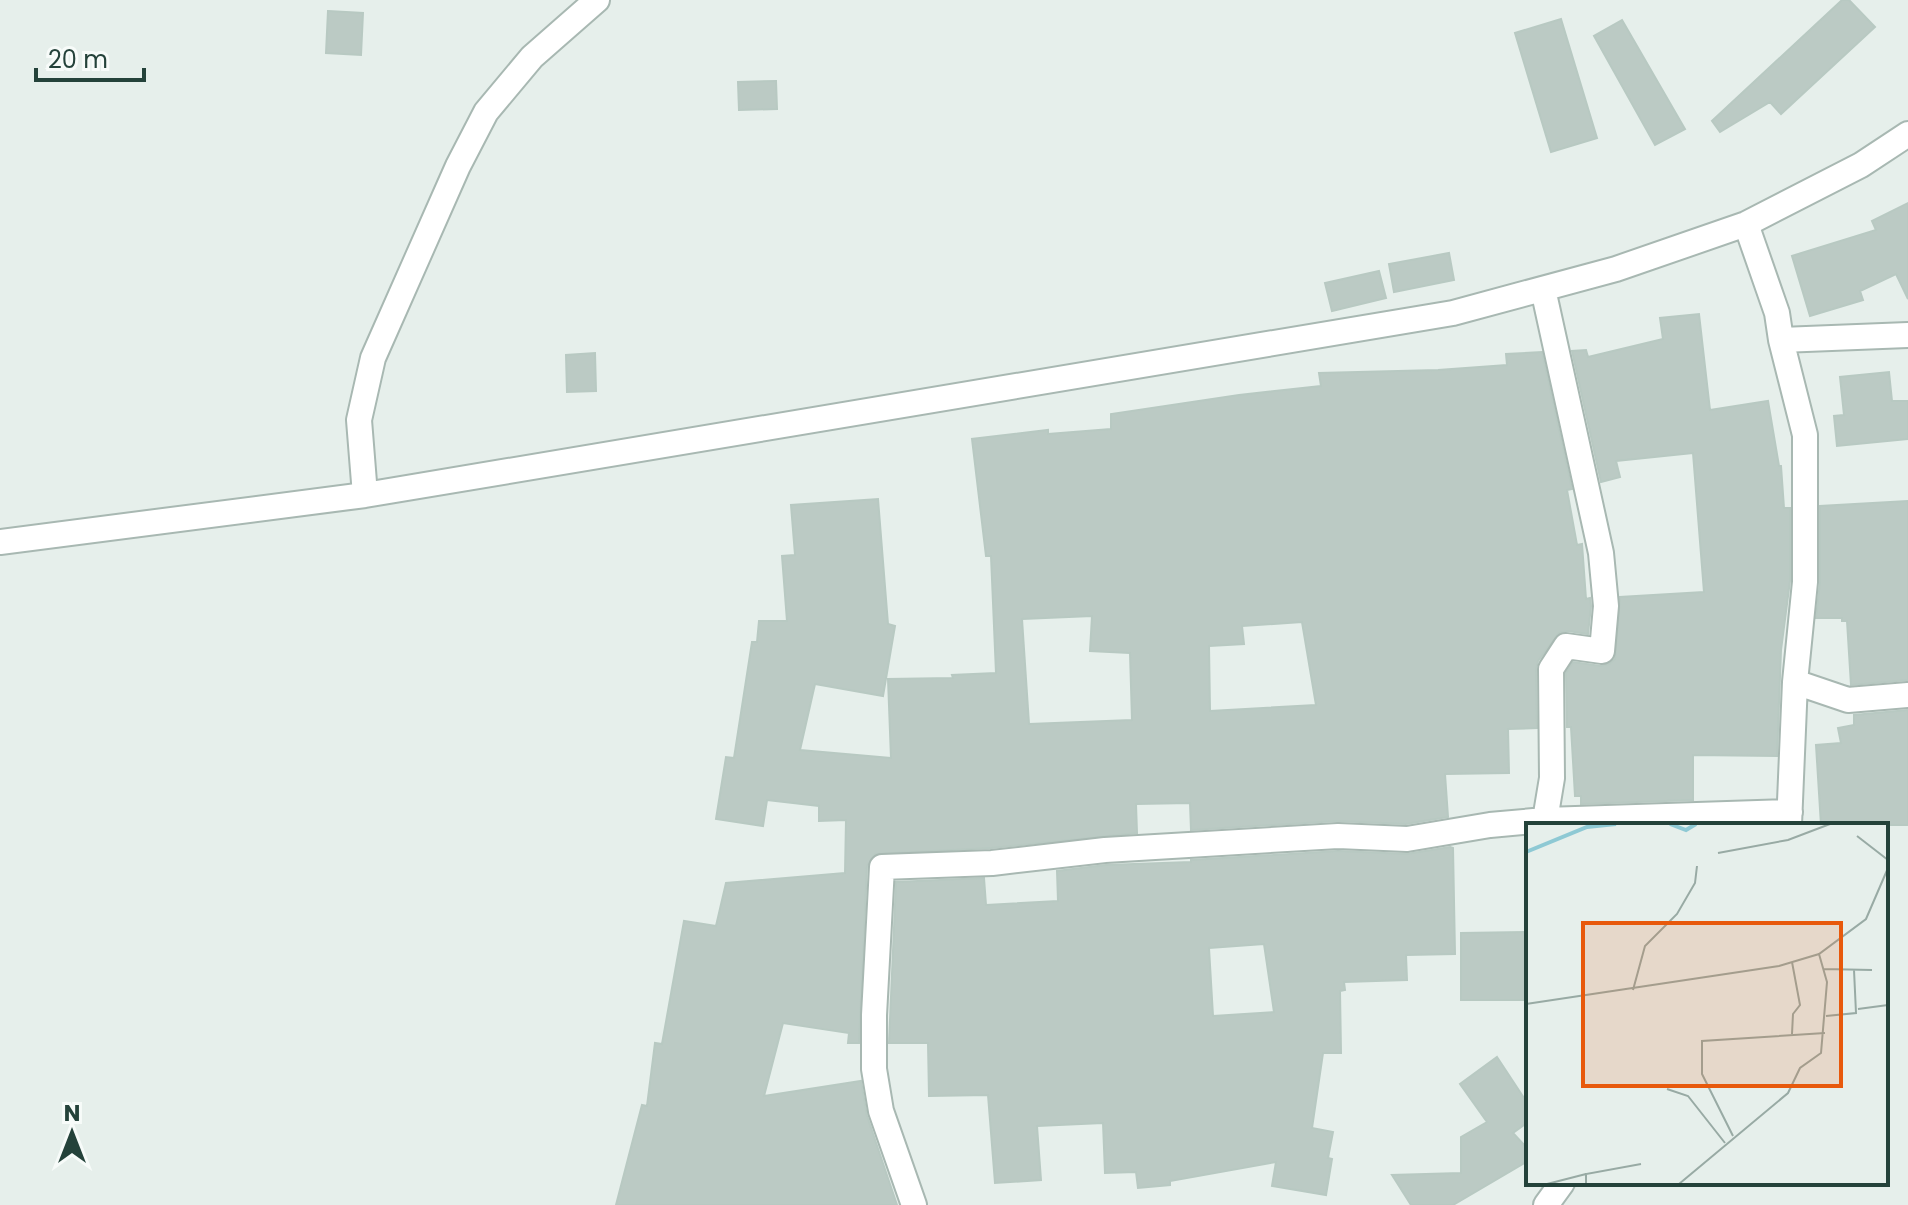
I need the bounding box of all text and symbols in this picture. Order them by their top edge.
scale bar [36,32,144,82]
text: 20 m [48,43,108,76]
inset map [1526,823,1888,1185]
north arrow [32,1093,112,1173]
text: N [64,1098,80,1129]

